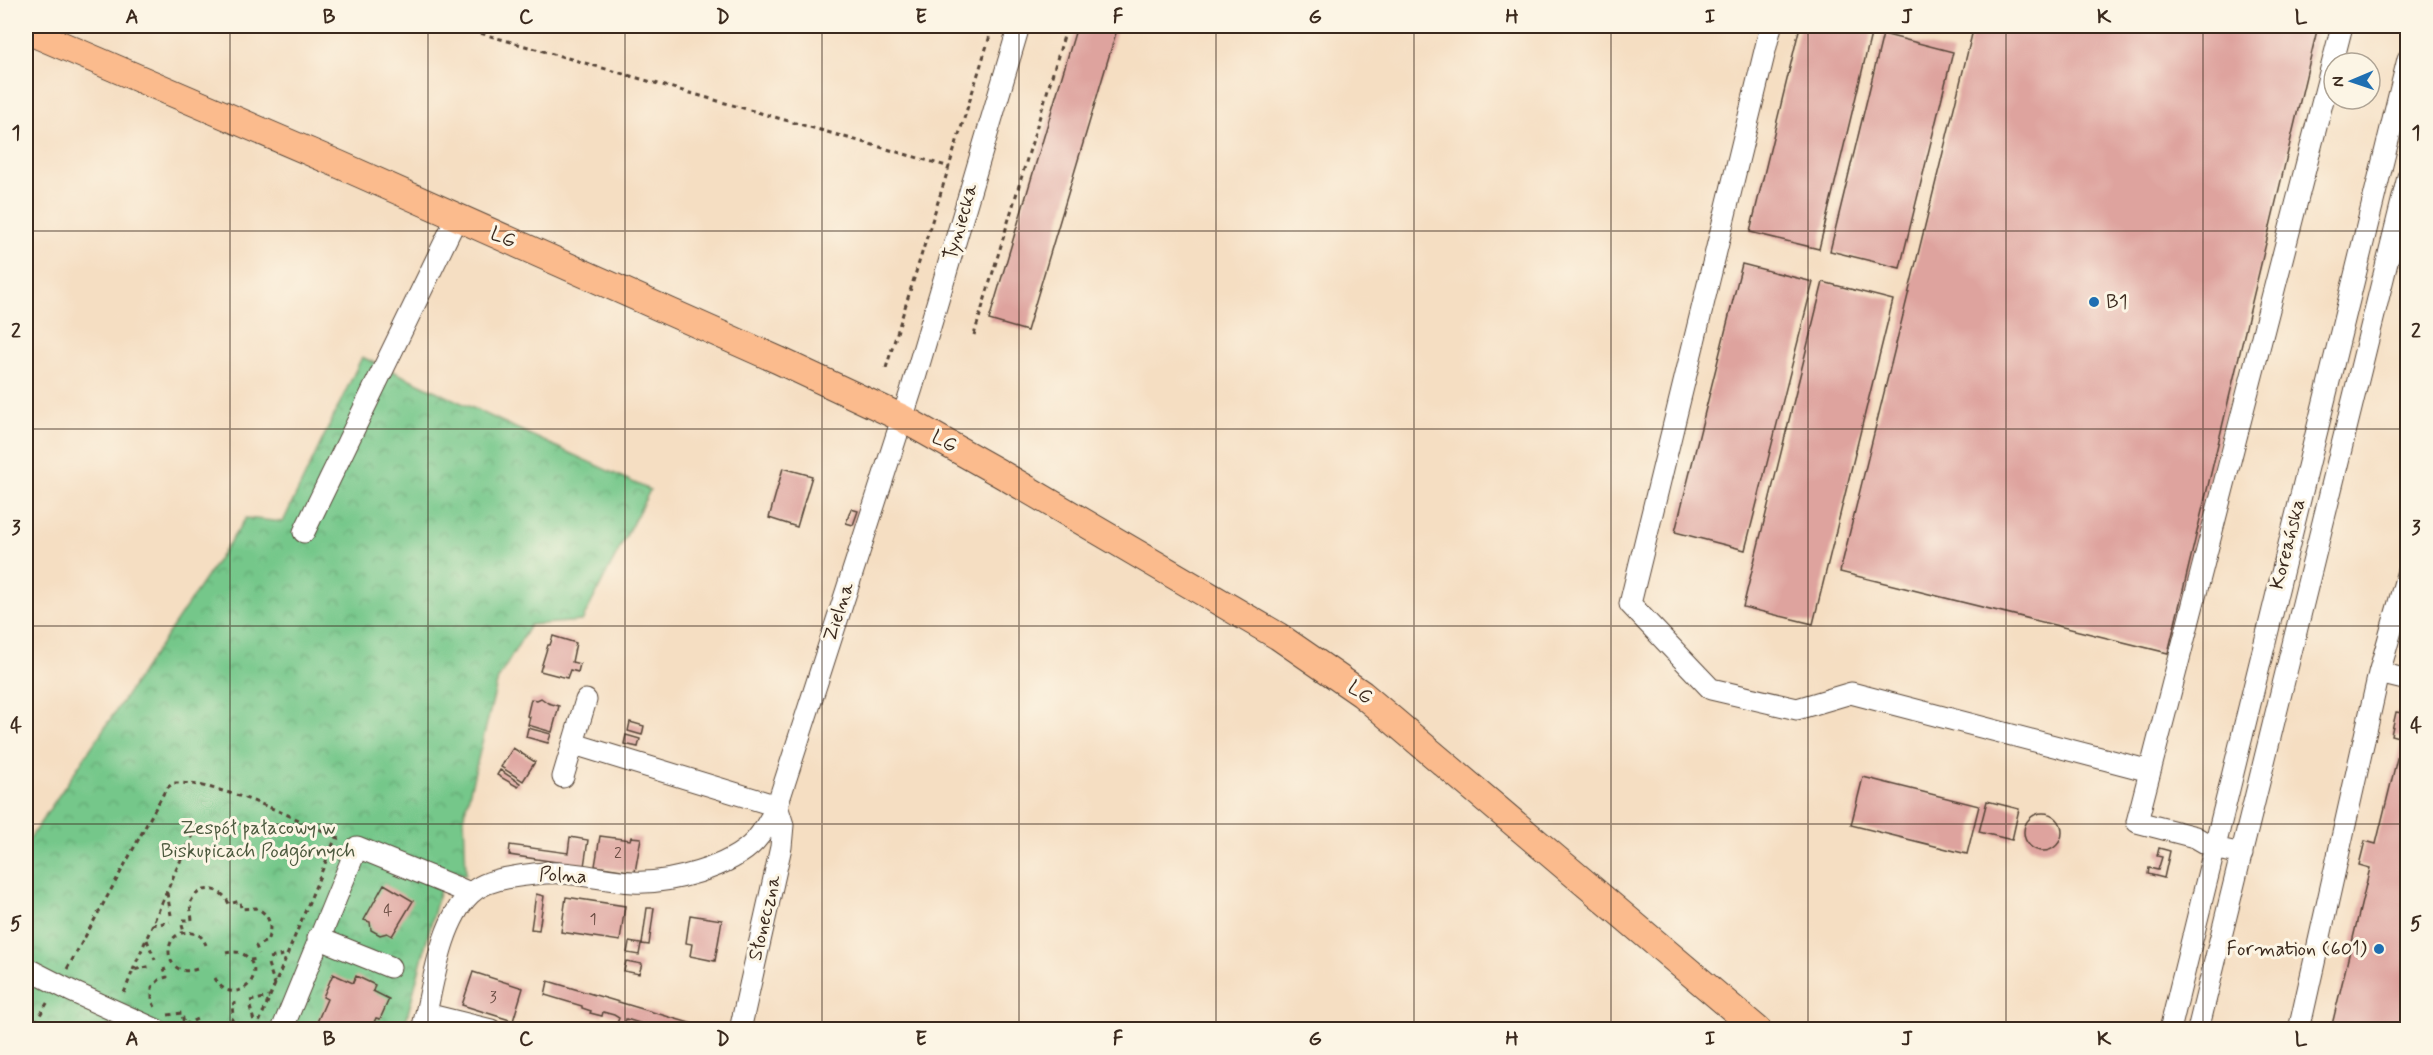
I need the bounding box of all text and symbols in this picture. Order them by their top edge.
text: A [125,4,139,31]
text: B [323,4,336,31]
text: C [519,4,534,31]
text: D [716,4,730,31]
text: E [915,4,927,31]
text: F [1113,4,1124,31]
text: G [1308,4,1322,31]
text: H [1505,4,1519,31]
text: I [1705,4,1715,31]
text: J [1901,4,1913,31]
text: K [2097,4,2112,31]
text: L [2295,4,2308,31]
north arrow [2322,51,2382,111]
text: N [2328,76,2349,87]
text: 1 [12,120,20,147]
text: 1 [2412,120,2420,147]
street label: Tyniecka [937,180,985,264]
street label: LG [486,220,520,256]
place label: B1 [2106,289,2128,316]
marker: B1 [2087,295,2101,309]
text: 2 [11,318,21,345]
text: 2 [2411,318,2421,345]
street label: LG [926,424,962,460]
street label: Koreańska [2264,496,2312,592]
text: 3 [11,515,21,542]
text: 3 [2411,515,2421,542]
street label: Zielna [817,578,862,645]
street label: LG [1342,675,1378,711]
text: 4 [10,713,22,740]
text: 4 [2410,713,2422,740]
park label: Zespół pałacowy w Biskupicach Podgórnych [161,815,355,866]
house number: 2 [614,843,622,864]
street label: Polna [538,861,588,891]
street label: Słoneczna [742,872,788,963]
house number: 4 [383,900,393,921]
house number: 1 [589,909,597,930]
text: 5 [10,911,22,938]
text: 5 [2410,911,2422,938]
place label: Formation (601) [2226,936,2367,963]
marker: Formation (601) [2372,942,2386,956]
house number: 3 [489,987,497,1008]
text: A [125,1026,139,1053]
text: B [323,1026,336,1053]
text: C [519,1026,534,1053]
text: D [716,1026,730,1053]
text: E [915,1026,927,1053]
text: F [1113,1026,1124,1053]
text: G [1308,1026,1322,1053]
text: H [1505,1026,1519,1053]
text: I [1705,1026,1715,1053]
text: J [1901,1026,1913,1053]
text: K [2097,1026,2112,1053]
text: L [2295,1026,2308,1053]

